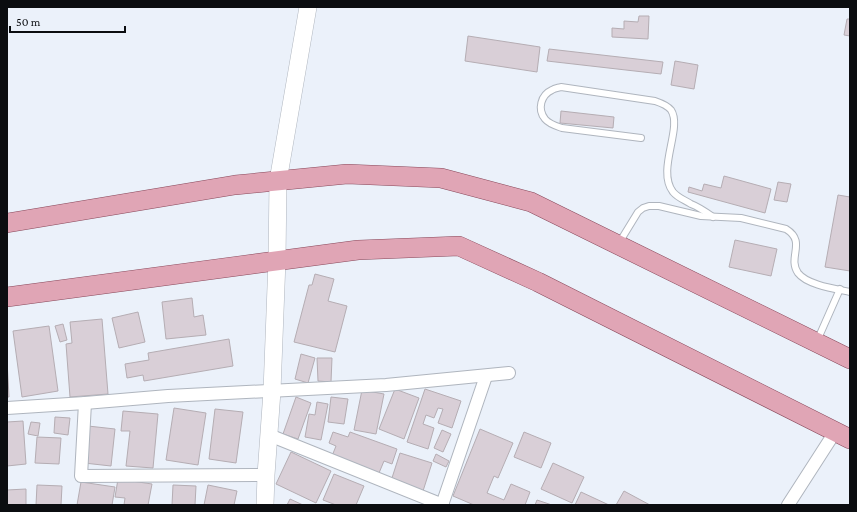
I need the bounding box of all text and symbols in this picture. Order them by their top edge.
scale bar [10,8,125,34]
text: 50 m [16,15,41,29]

